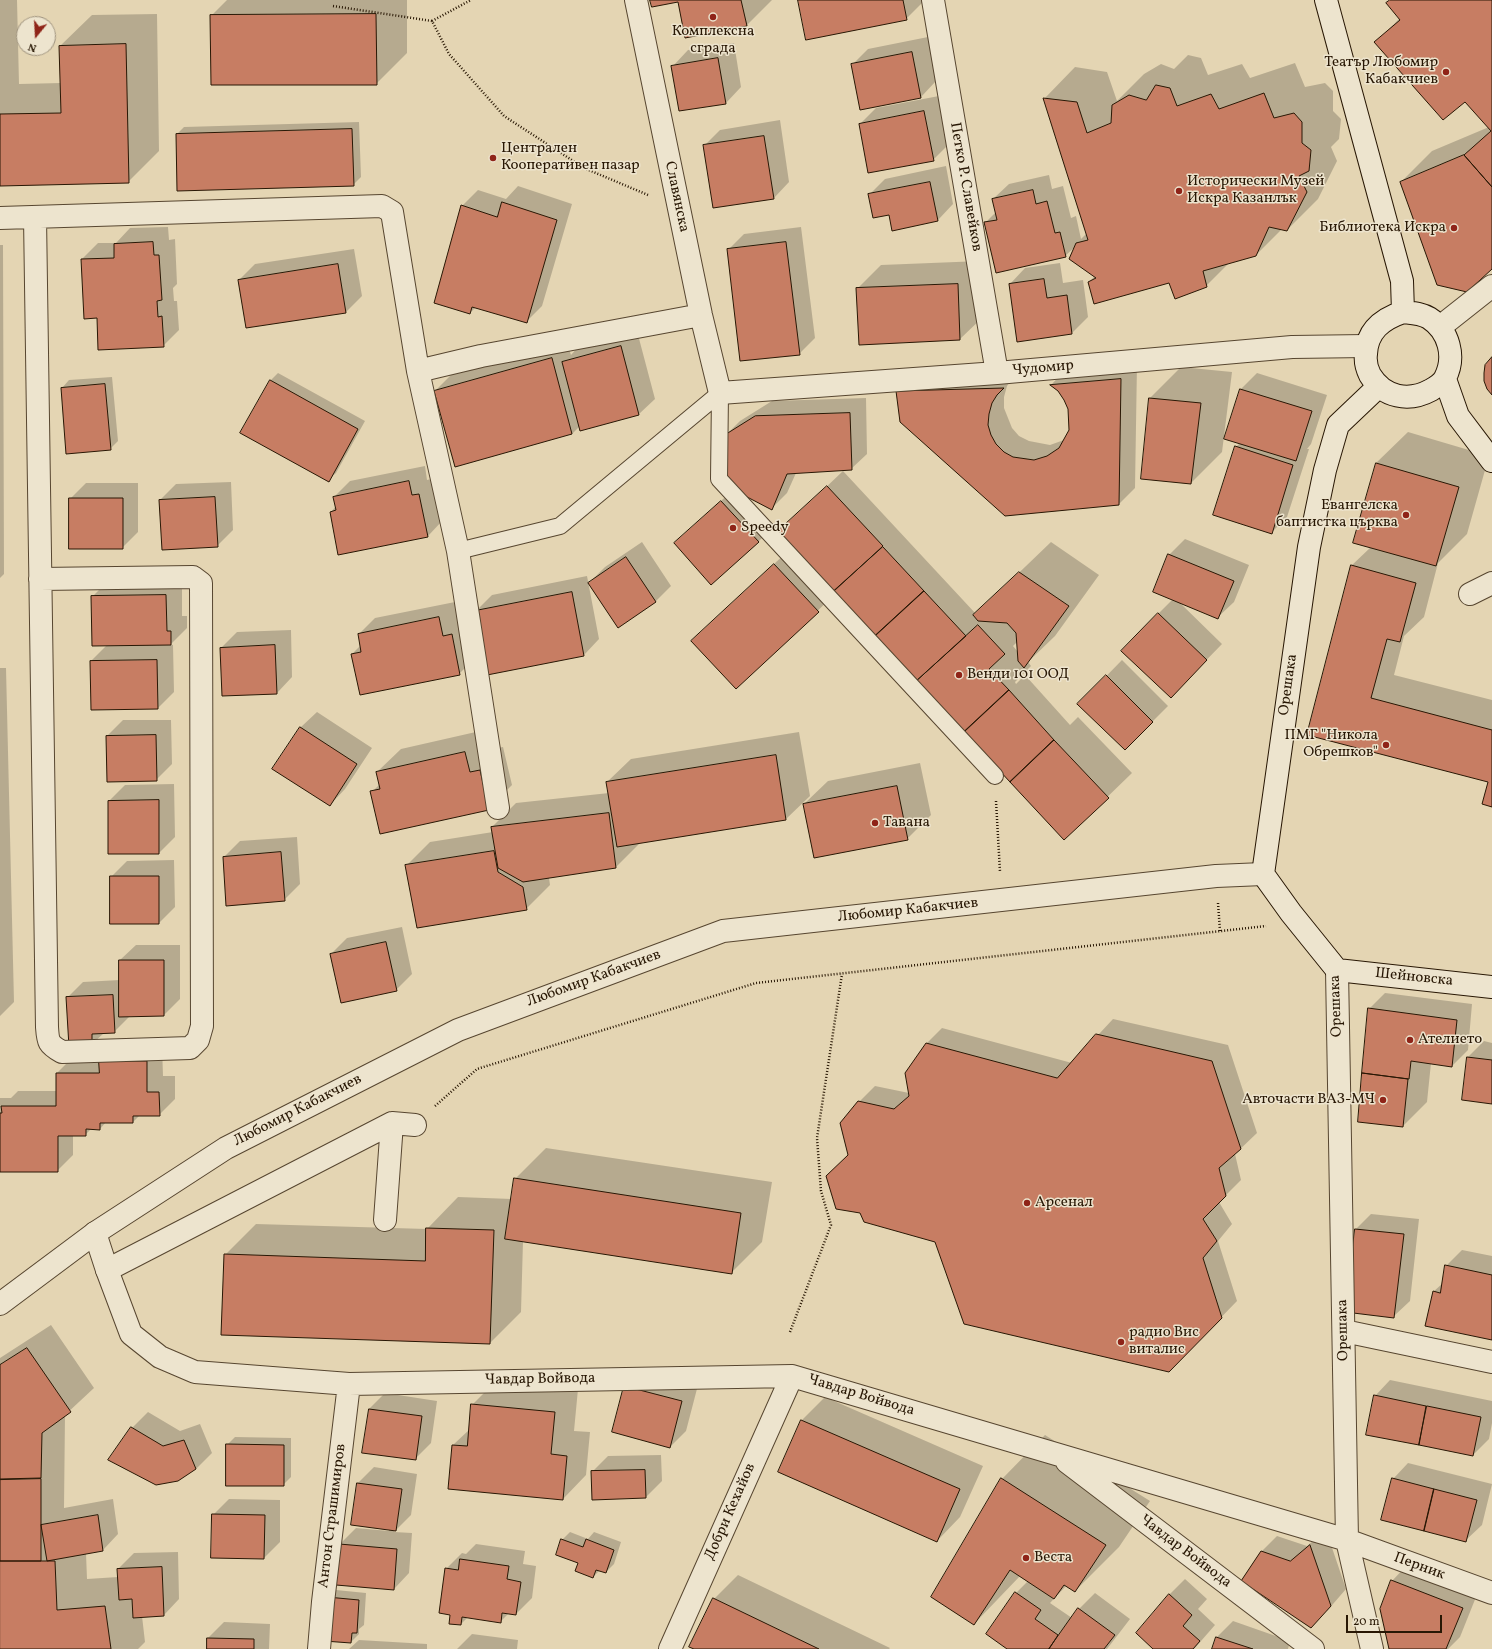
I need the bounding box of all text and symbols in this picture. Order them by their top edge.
marker: Комплексна сграда [708,12,718,22]
north arrow [16,16,56,56]
place label: Комплексна сграда [672,23,754,58]
text: N [26,39,39,55]
place label: Театър Любомир Кабакчиев [1324,54,1438,89]
marker: Театър Любомир Кабакчиев [1441,67,1451,77]
street label: Петко Р. Славейков [945,121,985,253]
place label: Централен Кооперативен пазар [501,140,640,175]
marker: Централен Кооперативен пазар [488,153,498,163]
street label: Славянска [660,160,692,234]
place label: Исторически Музей Искра Казанлък [1187,173,1324,208]
marker: Исторически Музей Искра Казанлък [1174,186,1184,196]
place label: Библиотека Искра [1319,219,1446,237]
marker: Библиотека Искра [1449,223,1459,233]
street label: Чудомир [1011,357,1075,381]
place label: Евангелска баптистка църква [1276,497,1398,532]
marker: Евангелска баптистка църква [1401,510,1411,520]
place label: Speedy [741,519,789,537]
marker: Speedy [728,523,738,533]
street label: Орешака [1276,653,1302,717]
place label: Венди 101 ООД [967,666,1069,684]
marker: Венди 101 ООД [954,670,964,680]
place label: ПМГ "Никола Обрешков" [1285,727,1378,762]
marker: ПМГ "Никола Обрешков" [1381,740,1391,750]
place label: Тавана [883,814,930,832]
marker: Тавана [870,818,880,828]
street label: Любомир Кабакчиев [837,895,979,927]
street label: Любомир Кабакчиев [525,946,663,1012]
street label: Шейновска [1374,965,1454,991]
street label: Орешака [1327,975,1347,1037]
place label: Ателието [1418,1031,1482,1049]
marker: Ателието [1405,1035,1415,1045]
street label: Любомир Кабакчиев [231,1071,365,1151]
place label: Авточасти ВАЗ-МЧ [1242,1091,1375,1109]
marker: Авточасти ВАЗ-МЧ [1378,1095,1388,1105]
place label: Арсенал [1035,1194,1093,1212]
marker: Арсенал [1022,1198,1032,1208]
street label: Орешака [1334,1299,1354,1361]
place label: радио Вис виталис [1129,1324,1199,1359]
marker: радио Вис виталис [1116,1337,1126,1347]
street label: Чавдар Войвода [485,1370,595,1390]
street label: Чавдар Войвода [805,1371,917,1421]
street label: Антон Страшимиров [315,1443,351,1589]
street label: Добри Кехайов [702,1461,760,1563]
street label: Чавдар Войвода [1135,1512,1235,1592]
place label: Веста [1034,1549,1072,1567]
street label: Перник [1391,1549,1447,1585]
marker: Веста [1021,1553,1031,1563]
scale bar [1348,1607,1444,1633]
text: 20 m [1353,1614,1380,1630]

